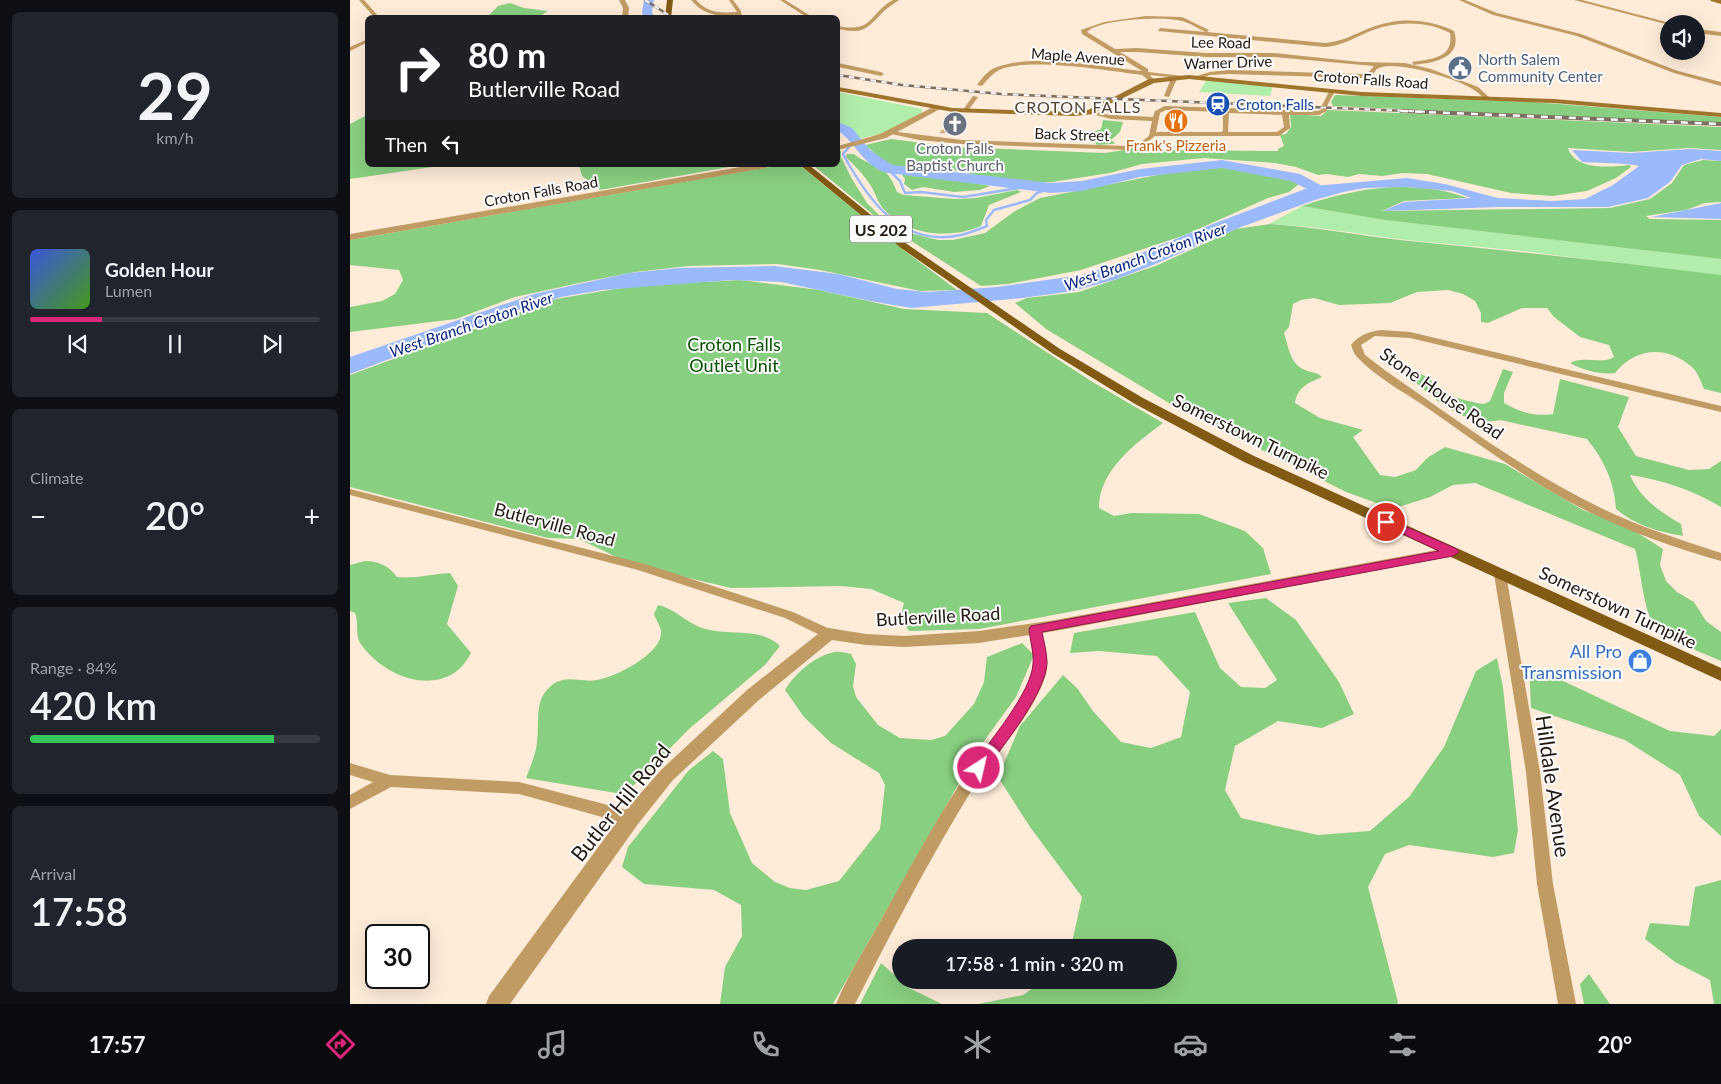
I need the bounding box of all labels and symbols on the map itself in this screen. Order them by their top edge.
street label: Lee Road [1191,32,1251,52]
street label: Maple Avenue [1030,44,1126,68]
place label: North Salem Community Center [1478,50,1603,85]
street label: Warner Drive [1183,51,1273,73]
public building icon: North Salem Community Center [1447,55,1473,81]
street label: Croton Falls Road [1313,66,1429,92]
station icon: Croton Falls [1205,91,1231,117]
place label: Croton Falls [1236,95,1314,113]
district label: CROTON FALLS [1014,97,1142,116]
restaurant icon: Frank's Pizzeria [1163,108,1189,134]
church icon: Croton Falls Baptist Church [942,111,968,137]
street label: Back Street [1034,124,1110,144]
place label: Frank's Pizzeria [1126,136,1226,154]
place label: Croton Falls Baptist Church [906,139,1004,174]
street label: Croton Falls Road [483,172,599,210]
road number: US 202 [850,215,912,242]
water label: West Branch Croton River [1061,218,1229,294]
water label: West Branch Croton River [387,287,556,361]
park label: Croton Falls Outlet Unit [687,333,781,376]
street label: Stone House Road [1376,342,1508,444]
street label: Somerstown Turnpike [1169,389,1333,483]
street label: Butlerville Road [492,497,618,551]
pin [1365,501,1407,543]
street label: Somerstown Turnpike [1536,561,1700,653]
street label: Butlerville Road [875,602,1001,630]
place label: All Pro Transmission [1521,640,1622,683]
shop icon: All Pro Transmission [1627,648,1653,674]
street label: Hilldale Avenue [1532,713,1576,859]
street label: Butler Hill Road [565,738,675,866]
position arrow [952,741,1004,793]
speed limit sign: 30 [365,924,430,989]

